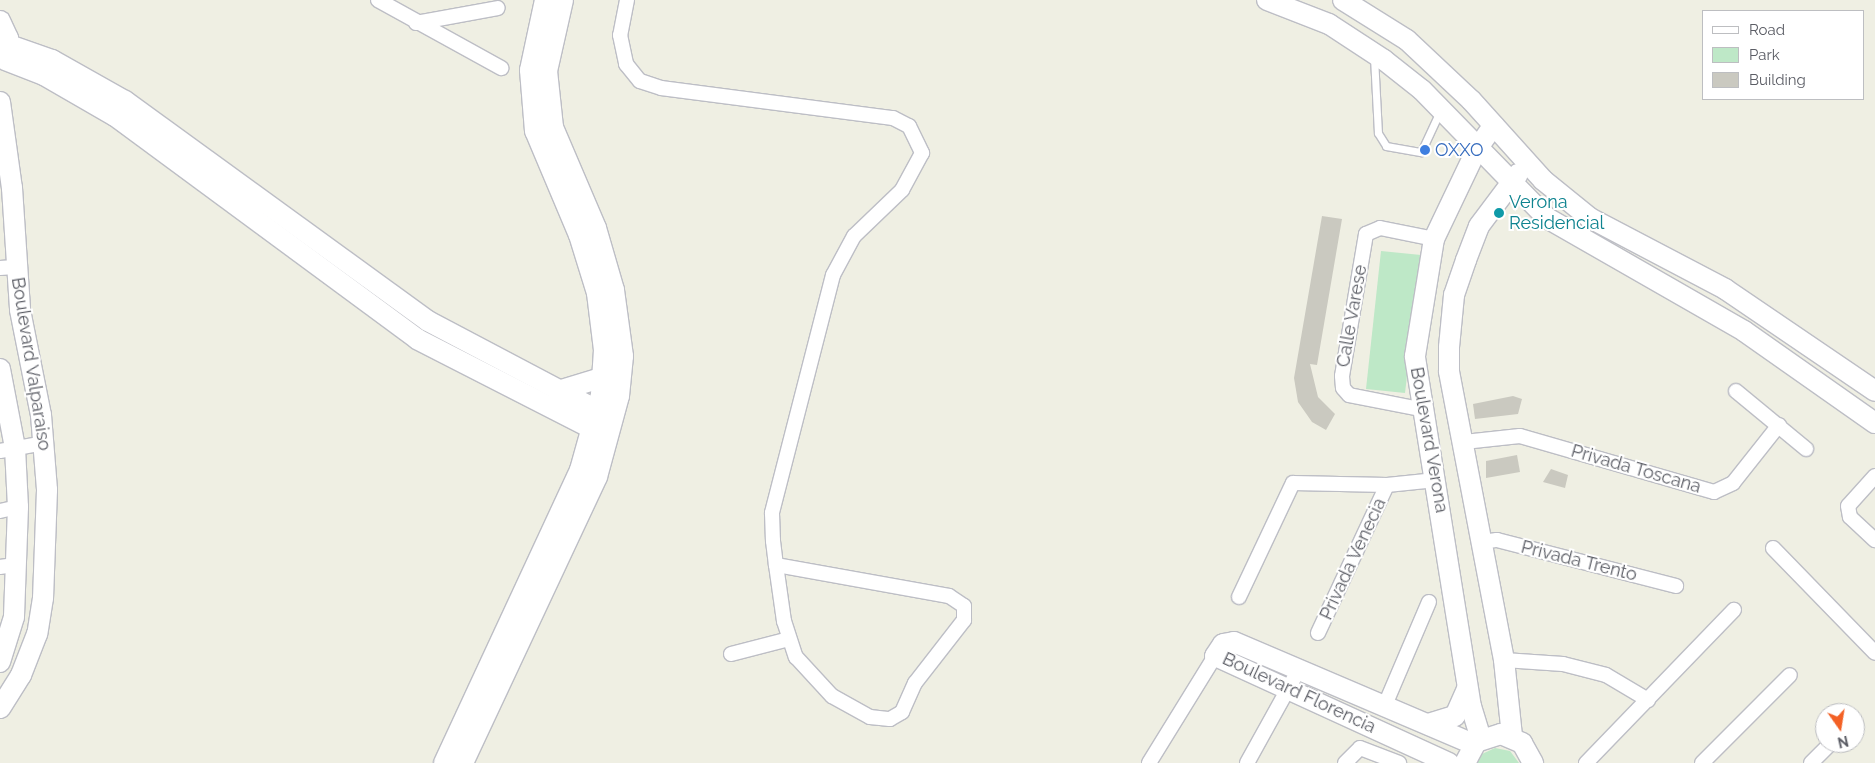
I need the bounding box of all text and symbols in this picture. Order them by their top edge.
legend [1702,10,1865,100]
text: Road [1749,21,1785,39]
text: Park [1749,46,1780,64]
text: Building [1749,71,1806,89]
place label: OXXO [1435,139,1484,161]
marker: OXXO [1419,144,1431,156]
place label: Verona Residencial [1509,192,1604,234]
marker: Verona Residencial [1493,207,1505,219]
street label: Calle Varese [1332,263,1372,369]
street label: Boulevard Valparaiso [7,275,55,453]
street label: Boulevard Verona [1405,365,1453,515]
street label: Privada Toscana [1568,440,1704,498]
street label: Privada Venecia [1315,494,1391,624]
street label: Privada Trento [1519,536,1639,586]
street label: Boulevard Florencia [1219,648,1379,738]
north arrow [1815,703,1865,753]
text: N [1836,733,1850,751]

